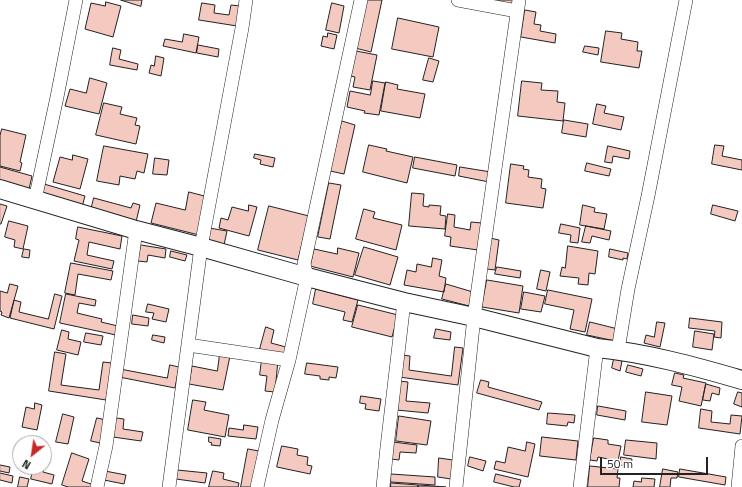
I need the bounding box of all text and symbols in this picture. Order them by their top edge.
north arrow [12,435,52,475]
scale bar [602,449,710,475]
text: 50 m [607,454,633,473]
text: N [19,456,34,473]

